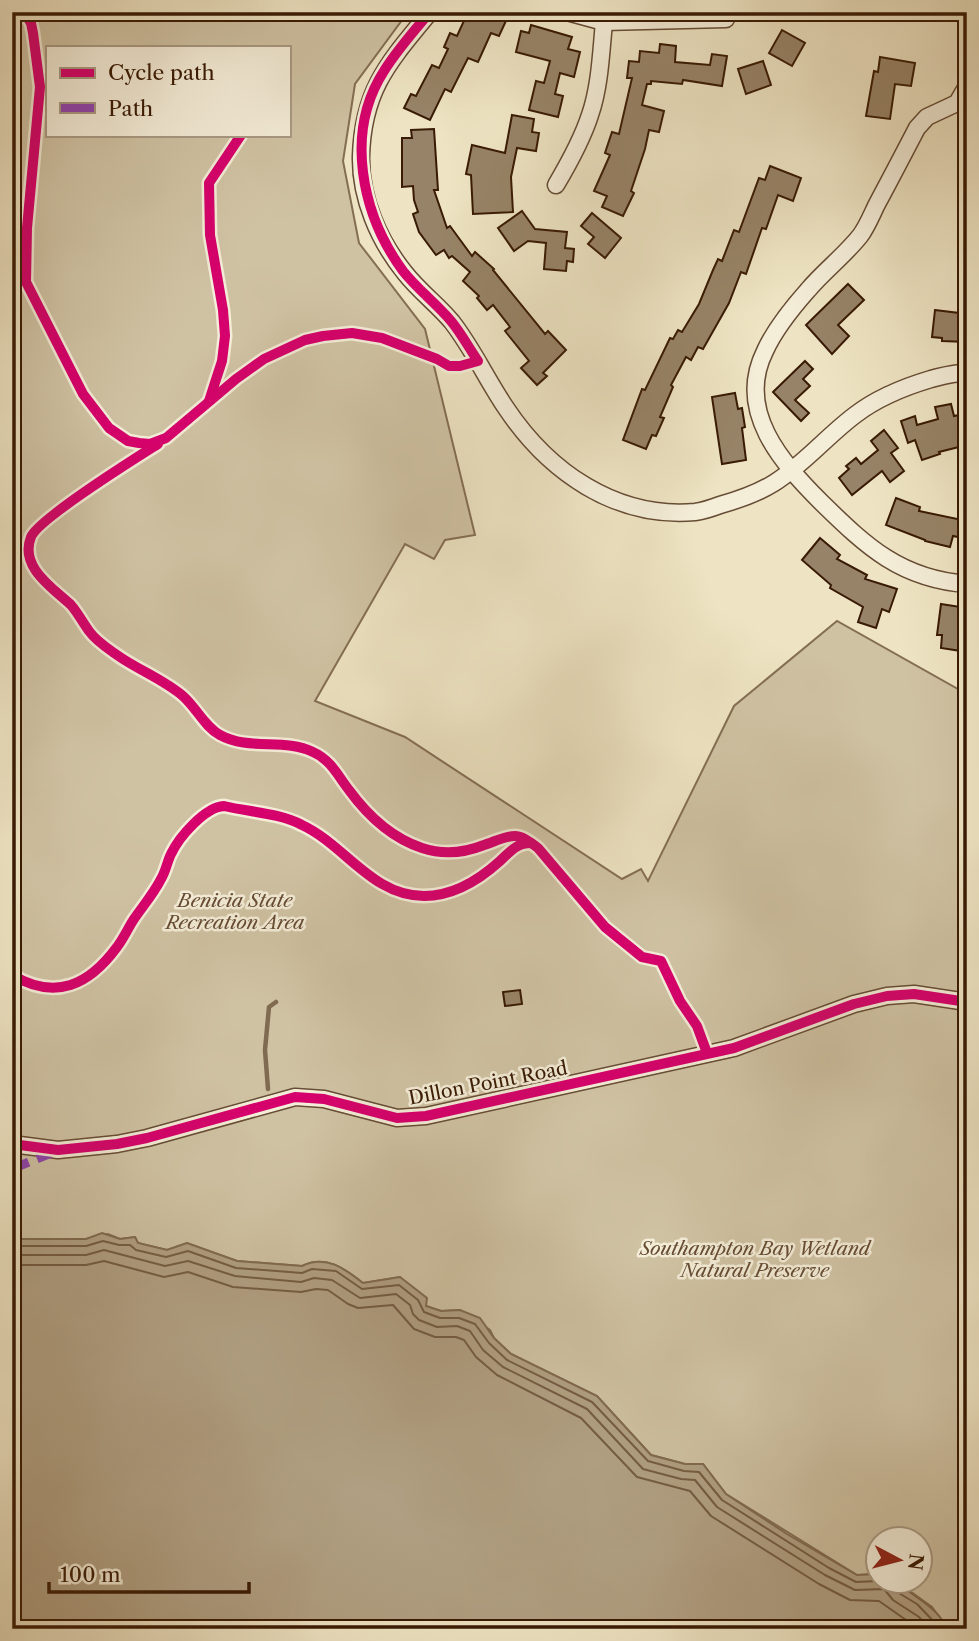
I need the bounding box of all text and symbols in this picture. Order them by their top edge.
legend [46,46,290,136]
text: Cycle path [108,60,215,85]
text: Path [108,96,153,121]
park label: Benicia State Recreation Area [164,889,305,934]
street label: Dillon Point Road [407,1056,570,1110]
park label: Southampton Bay Wetland Natural Preserve [639,1237,872,1282]
north arrow [864,1526,934,1596]
scale bar [49,1550,248,1594]
text: N [903,1552,928,1572]
text: 100 m [60,1562,121,1587]

